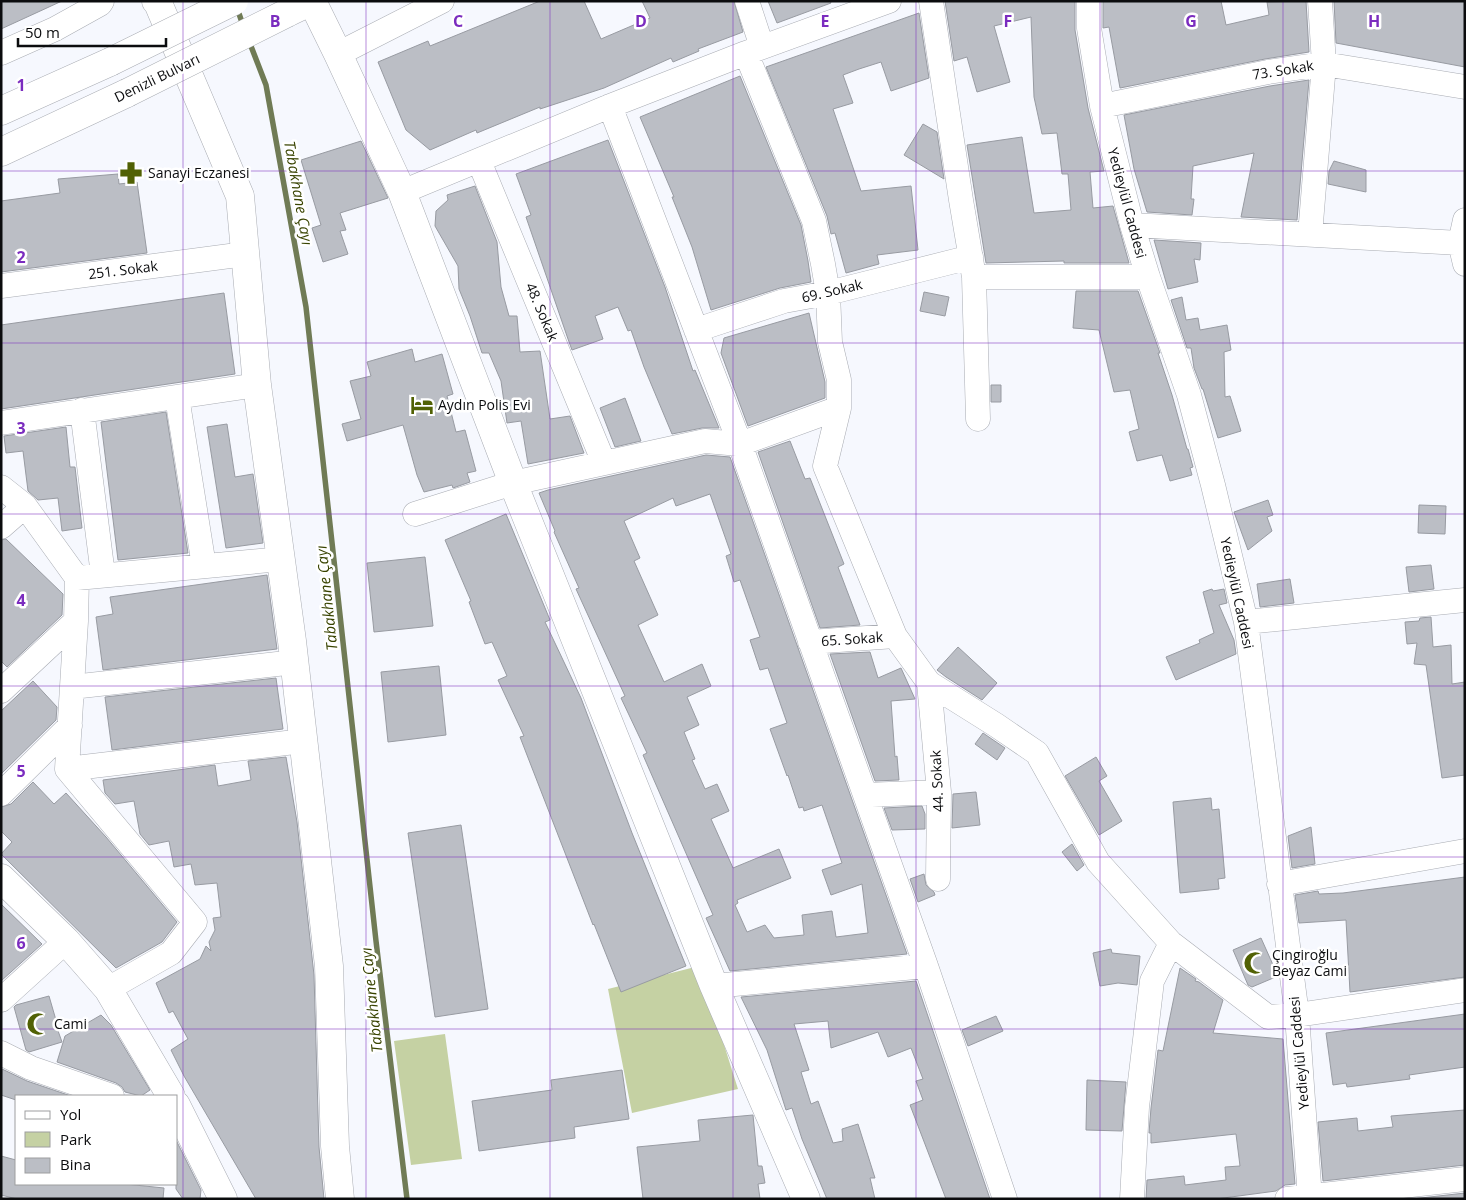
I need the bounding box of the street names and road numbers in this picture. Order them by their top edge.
street label: Denizli Bulvarı [111,49,203,106]
street label: 73. Sokak [1251,55,1316,84]
street label: Yedieylül Caddesi [1104,145,1151,260]
street label: 251. Sokak [87,256,159,283]
street label: 69. Sokak [800,274,865,307]
street label: 48. Sokak [522,280,564,345]
street label: Yedieylül Caddesi [1216,535,1259,651]
street label: 65. Sokak [820,627,884,650]
street label: 44. Sokak [925,749,948,812]
street label: Yedieylül Caddesi [1284,996,1313,1111]

